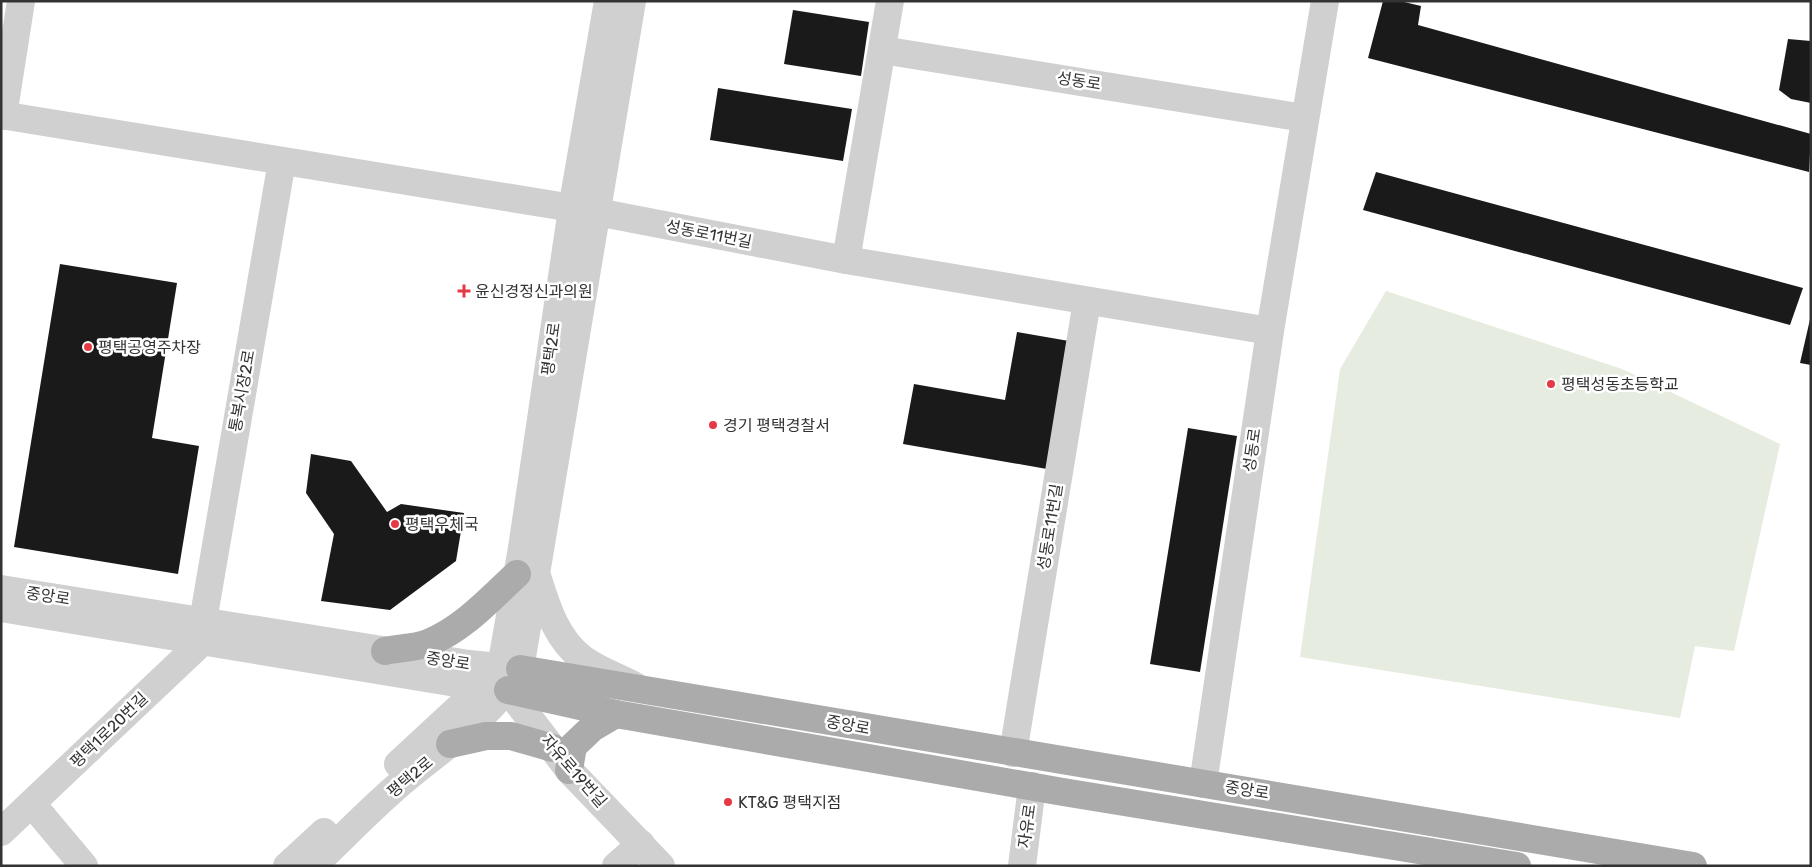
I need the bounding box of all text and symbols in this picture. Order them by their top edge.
street label: 성동로 [1056,68,1103,94]
street label: 성동로11번길 [664,216,754,252]
place label: 윤신경정신과의원 [475,282,593,301]
marker: 윤신경정신과의원 [457,284,471,298]
street label: 평택2로 [538,321,564,377]
place label: 평택공영주차장 [98,338,201,357]
marker: 평택공영주차장 [82,341,94,353]
street label: 통복시장2로 [225,348,259,434]
place label: 평택성동초등학교 [1561,375,1679,394]
marker: 평택성동초등학교 [1545,378,1557,390]
place label: 경기 평택경찰서 [723,416,830,435]
marker: 경기 평택경찰서 [707,419,719,431]
street label: 성동로 [1240,427,1265,473]
street label: 성동로11번길 [1034,482,1066,572]
place label: 평택우체국 [405,515,479,534]
marker: 평택우체국 [389,518,401,530]
street label: 중앙로 [25,583,72,609]
street label: 중앙로 [425,648,472,674]
street label: 평택1로20번길 [66,688,152,772]
street label: 중앙로 [825,712,872,738]
street label: 자유로19번길 [537,731,611,811]
street label: 평택2로 [383,752,437,801]
street label: 중앙로 [1224,777,1271,803]
place label: KT&G 평택지점 [738,793,841,812]
marker: KT&G 평택지점 [722,796,734,808]
street label: 자유로 [1015,803,1040,849]

